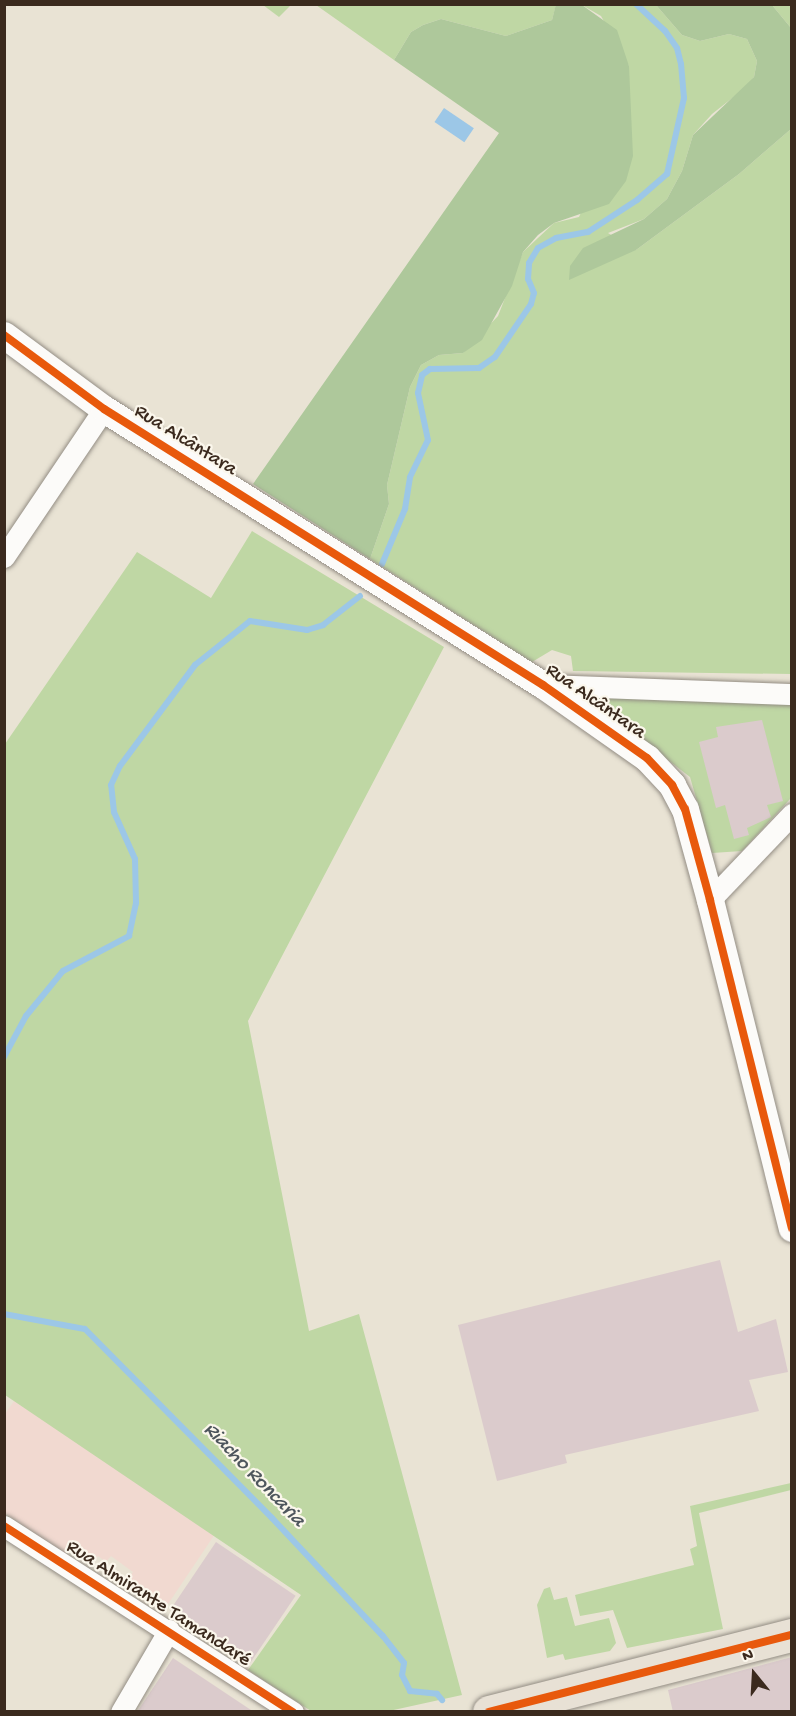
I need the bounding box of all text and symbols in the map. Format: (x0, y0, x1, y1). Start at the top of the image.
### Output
street label: Rua Alcântara (129, 400, 241, 482)
street label: Rua Alcântara (540, 659, 650, 745)
water label: Riacho Roncaria (197, 1418, 309, 1534)
street label: Rua Almirante Tamandaré (61, 1535, 255, 1673)
north arrow (724, 1644, 784, 1704)
text: N (740, 1646, 756, 1667)

